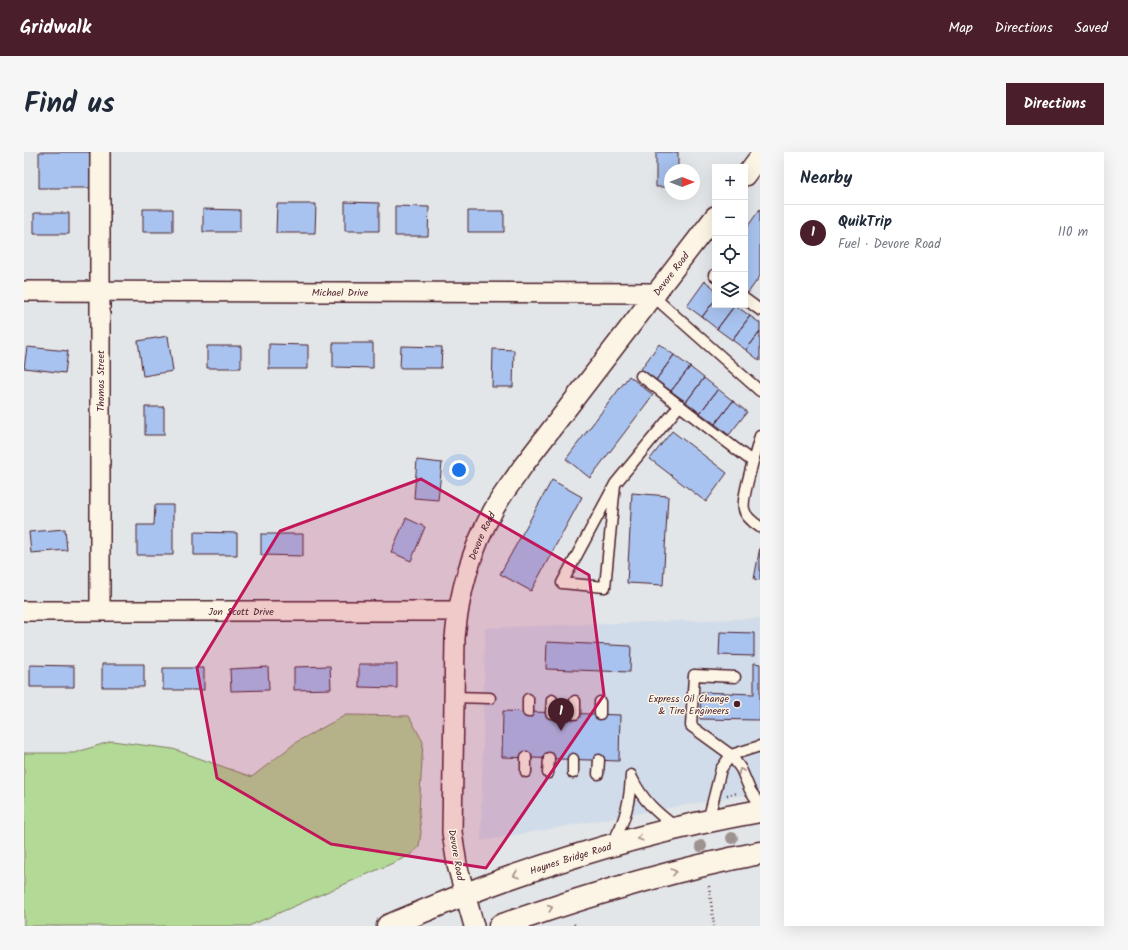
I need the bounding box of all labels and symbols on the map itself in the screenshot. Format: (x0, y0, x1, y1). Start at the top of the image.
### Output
north arrow (664, 164, 700, 200)
street label: Devore Road (649, 248, 694, 300)
street label: Michael Drive (312, 285, 369, 301)
street label: Thomas Street (93, 350, 109, 412)
your location (449, 460, 469, 480)
street label: Devore Road (465, 508, 501, 562)
street label: Jon Scott Drive (208, 604, 274, 620)
place label: Express Oil Change & Tire Engineers (648, 691, 730, 719)
pin: 1 (548, 698, 574, 731)
marker: Express Oil Change & Tire Engineers (732, 699, 742, 709)
one-way arrow (738, 768, 746, 775)
street label: Devore Road (444, 828, 469, 883)
one-way arrow (637, 833, 644, 842)
street label: Haynes Bridge Road (528, 839, 614, 879)
one-way arrow (671, 868, 678, 876)
one-way arrow (512, 871, 519, 879)
one-way arrow (546, 905, 553, 913)

